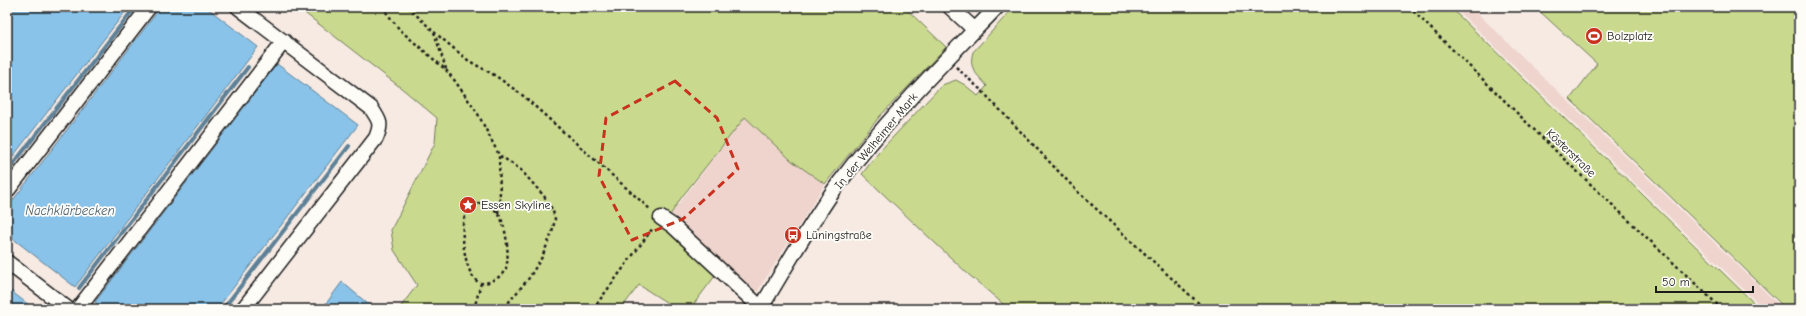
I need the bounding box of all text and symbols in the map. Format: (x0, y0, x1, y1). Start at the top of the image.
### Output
sports icon: Bolzplatz (1584, 26, 1604, 46)
place label: Bolzplatz (1607, 29, 1653, 43)
street label: In der Welheimer Mark (832, 90, 921, 192)
street label: Kösterstraße (1543, 126, 1599, 180)
place icon: Essen Skyline (458, 195, 478, 215)
place label: Essen Skyline (481, 198, 551, 212)
water label: Nachklärbecken (25, 203, 115, 218)
bus stop icon: Lüningstraße (783, 225, 803, 245)
place label: Lüningstraße (806, 228, 872, 242)
scale bar (1656, 268, 1753, 294)
text: 50 m (1662, 275, 1690, 289)

